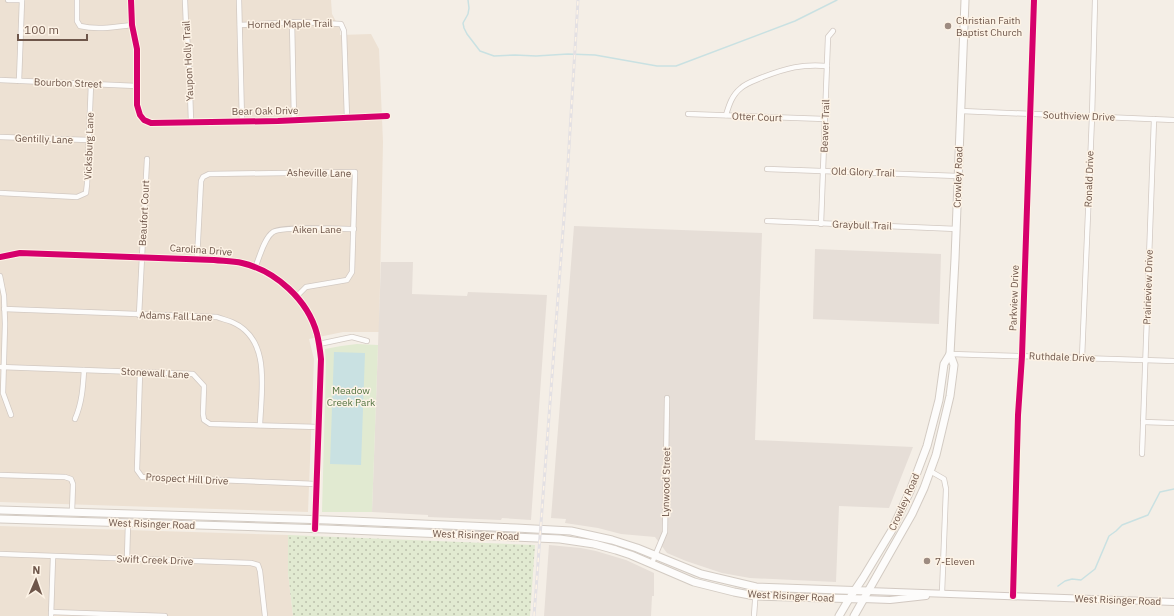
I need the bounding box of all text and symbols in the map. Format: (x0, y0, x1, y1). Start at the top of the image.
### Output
place label: Christian Faith Baptist Church (956, 14, 1022, 39)
scale bar (18, 16, 87, 42)
street label: Horned Maple Trail (247, 17, 333, 31)
street label: Yaupon Holly Trail (179, 20, 197, 102)
marker: Christian Faith Baptist Church (943, 21, 953, 31)
text: 100 m (24, 22, 59, 37)
street label: Bourbon Street (34, 75, 103, 91)
street label: Beaver Trail (818, 99, 832, 153)
street label: Bear Oak Drive (232, 104, 299, 118)
street label: Southview Drive (1043, 108, 1116, 124)
street label: Otter Court (732, 110, 783, 124)
street label: Vicksburg Lane (81, 111, 97, 180)
street label: Gentilly Lane (15, 131, 74, 147)
street label: Crowley Road (950, 146, 966, 208)
street label: Ronald Drive (1082, 150, 1097, 208)
street label: Old Glory Trail (831, 164, 895, 180)
street label: Asheville Lane (287, 166, 352, 180)
street label: Beaufort Court (136, 179, 152, 246)
street label: Graybull Trail (832, 217, 892, 233)
street label: Aiken Lane (292, 223, 342, 236)
street label: Carolina Drive (169, 241, 233, 259)
street label: Prairieview Drive (1140, 249, 1156, 325)
street label: Parkview Drive (1006, 264, 1022, 331)
street label: Adams Fall Lane (139, 308, 213, 324)
street label: Ruthdale Drive (1029, 349, 1096, 365)
street label: Stonewall Lane (121, 365, 190, 381)
park label: Meadow Creek Park (327, 384, 376, 409)
street label: Lynwood Street (659, 447, 673, 517)
street label: Prospect Hill Drive (145, 470, 229, 488)
street label: Crowley Road (886, 471, 922, 533)
street label: West Risinger Road (108, 516, 196, 532)
street label: West Risinger Road (432, 527, 520, 543)
street label: Swift Creek Drive (116, 552, 194, 568)
place label: 7-Eleven (935, 555, 975, 568)
marker: 7-Eleven (922, 556, 932, 566)
north arrow (16, 560, 56, 600)
text: N (32, 563, 41, 577)
street label: West Risinger Road (747, 587, 835, 605)
street label: West Risinger Road (1074, 592, 1162, 608)

